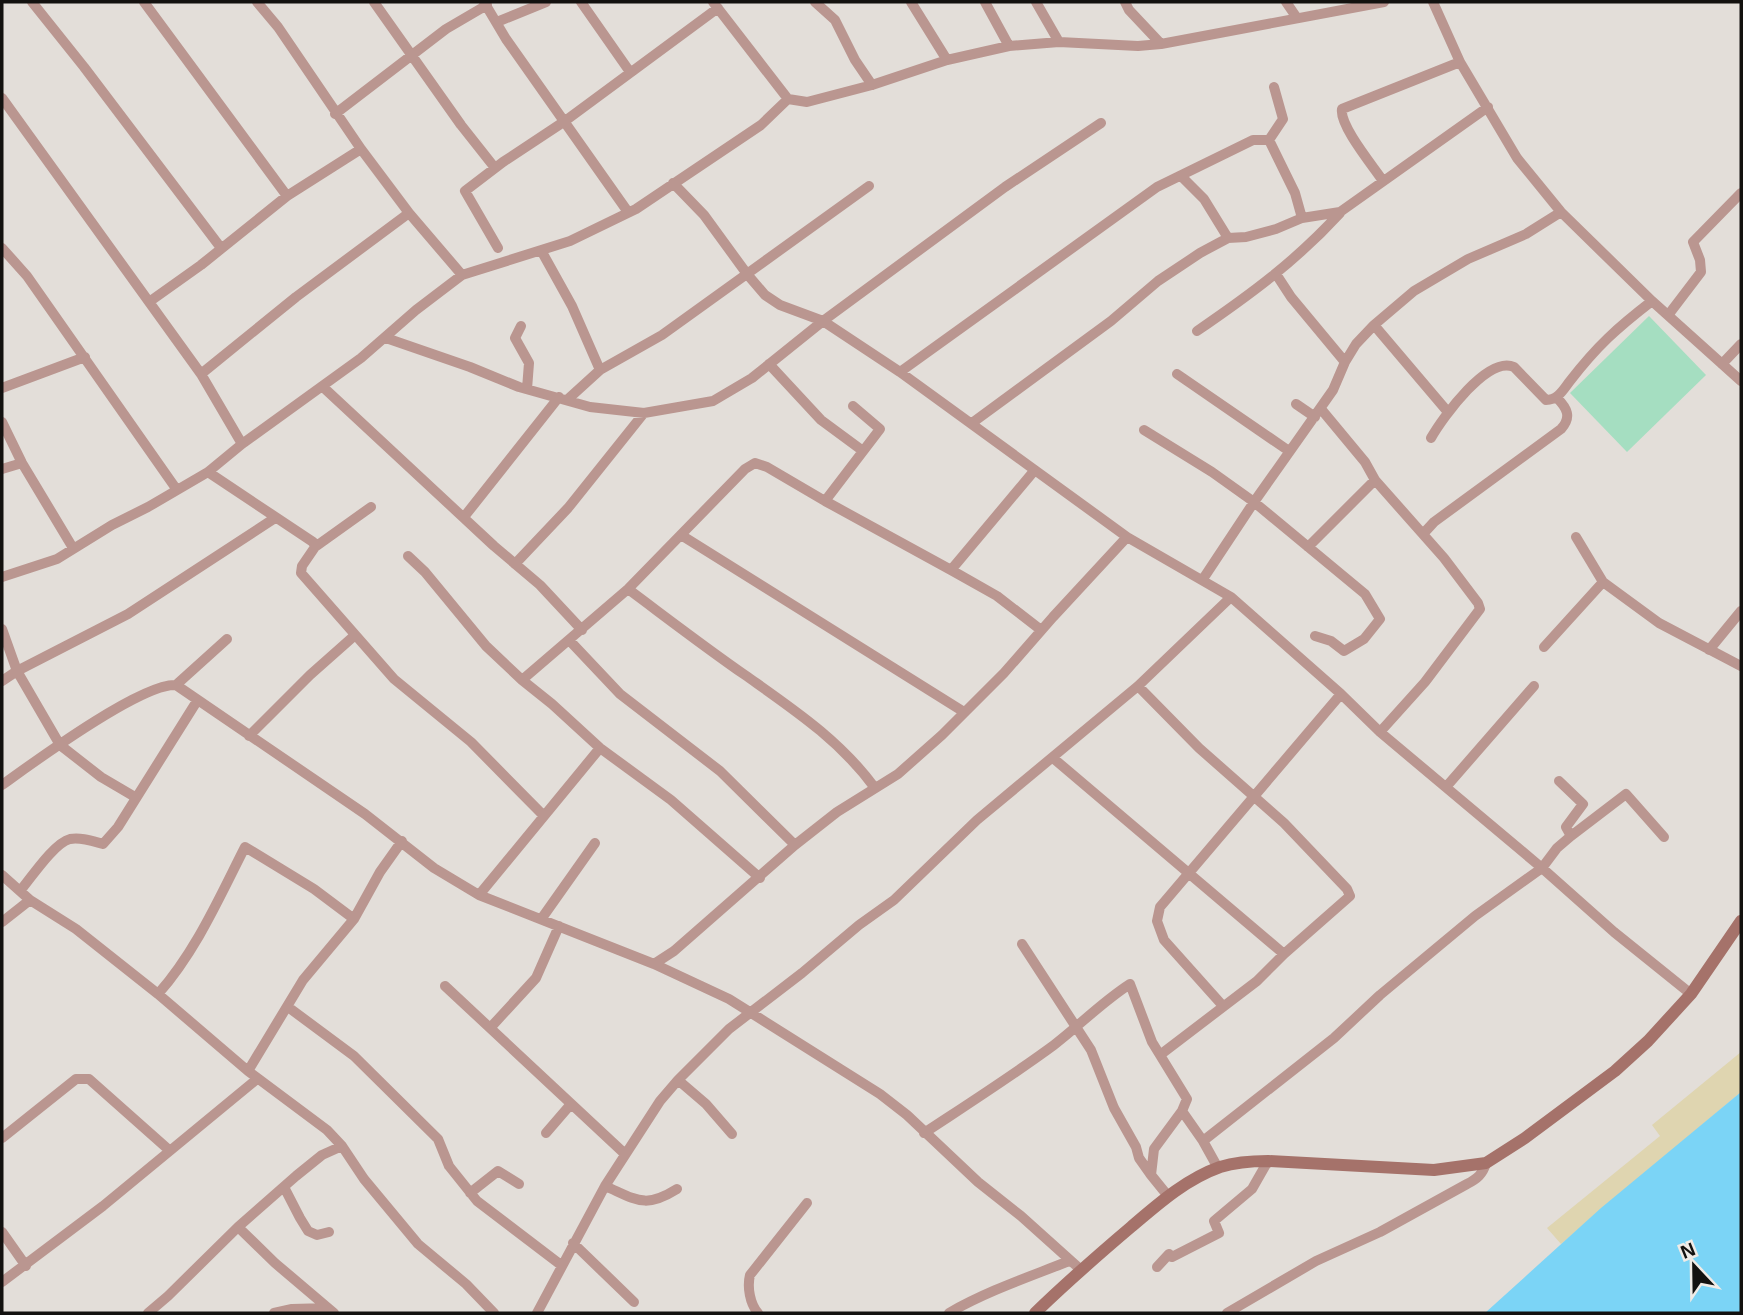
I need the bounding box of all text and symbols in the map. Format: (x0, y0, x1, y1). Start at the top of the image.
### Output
north arrow (1659, 1231, 1729, 1301)
text: N (1678, 1238, 1698, 1263)

